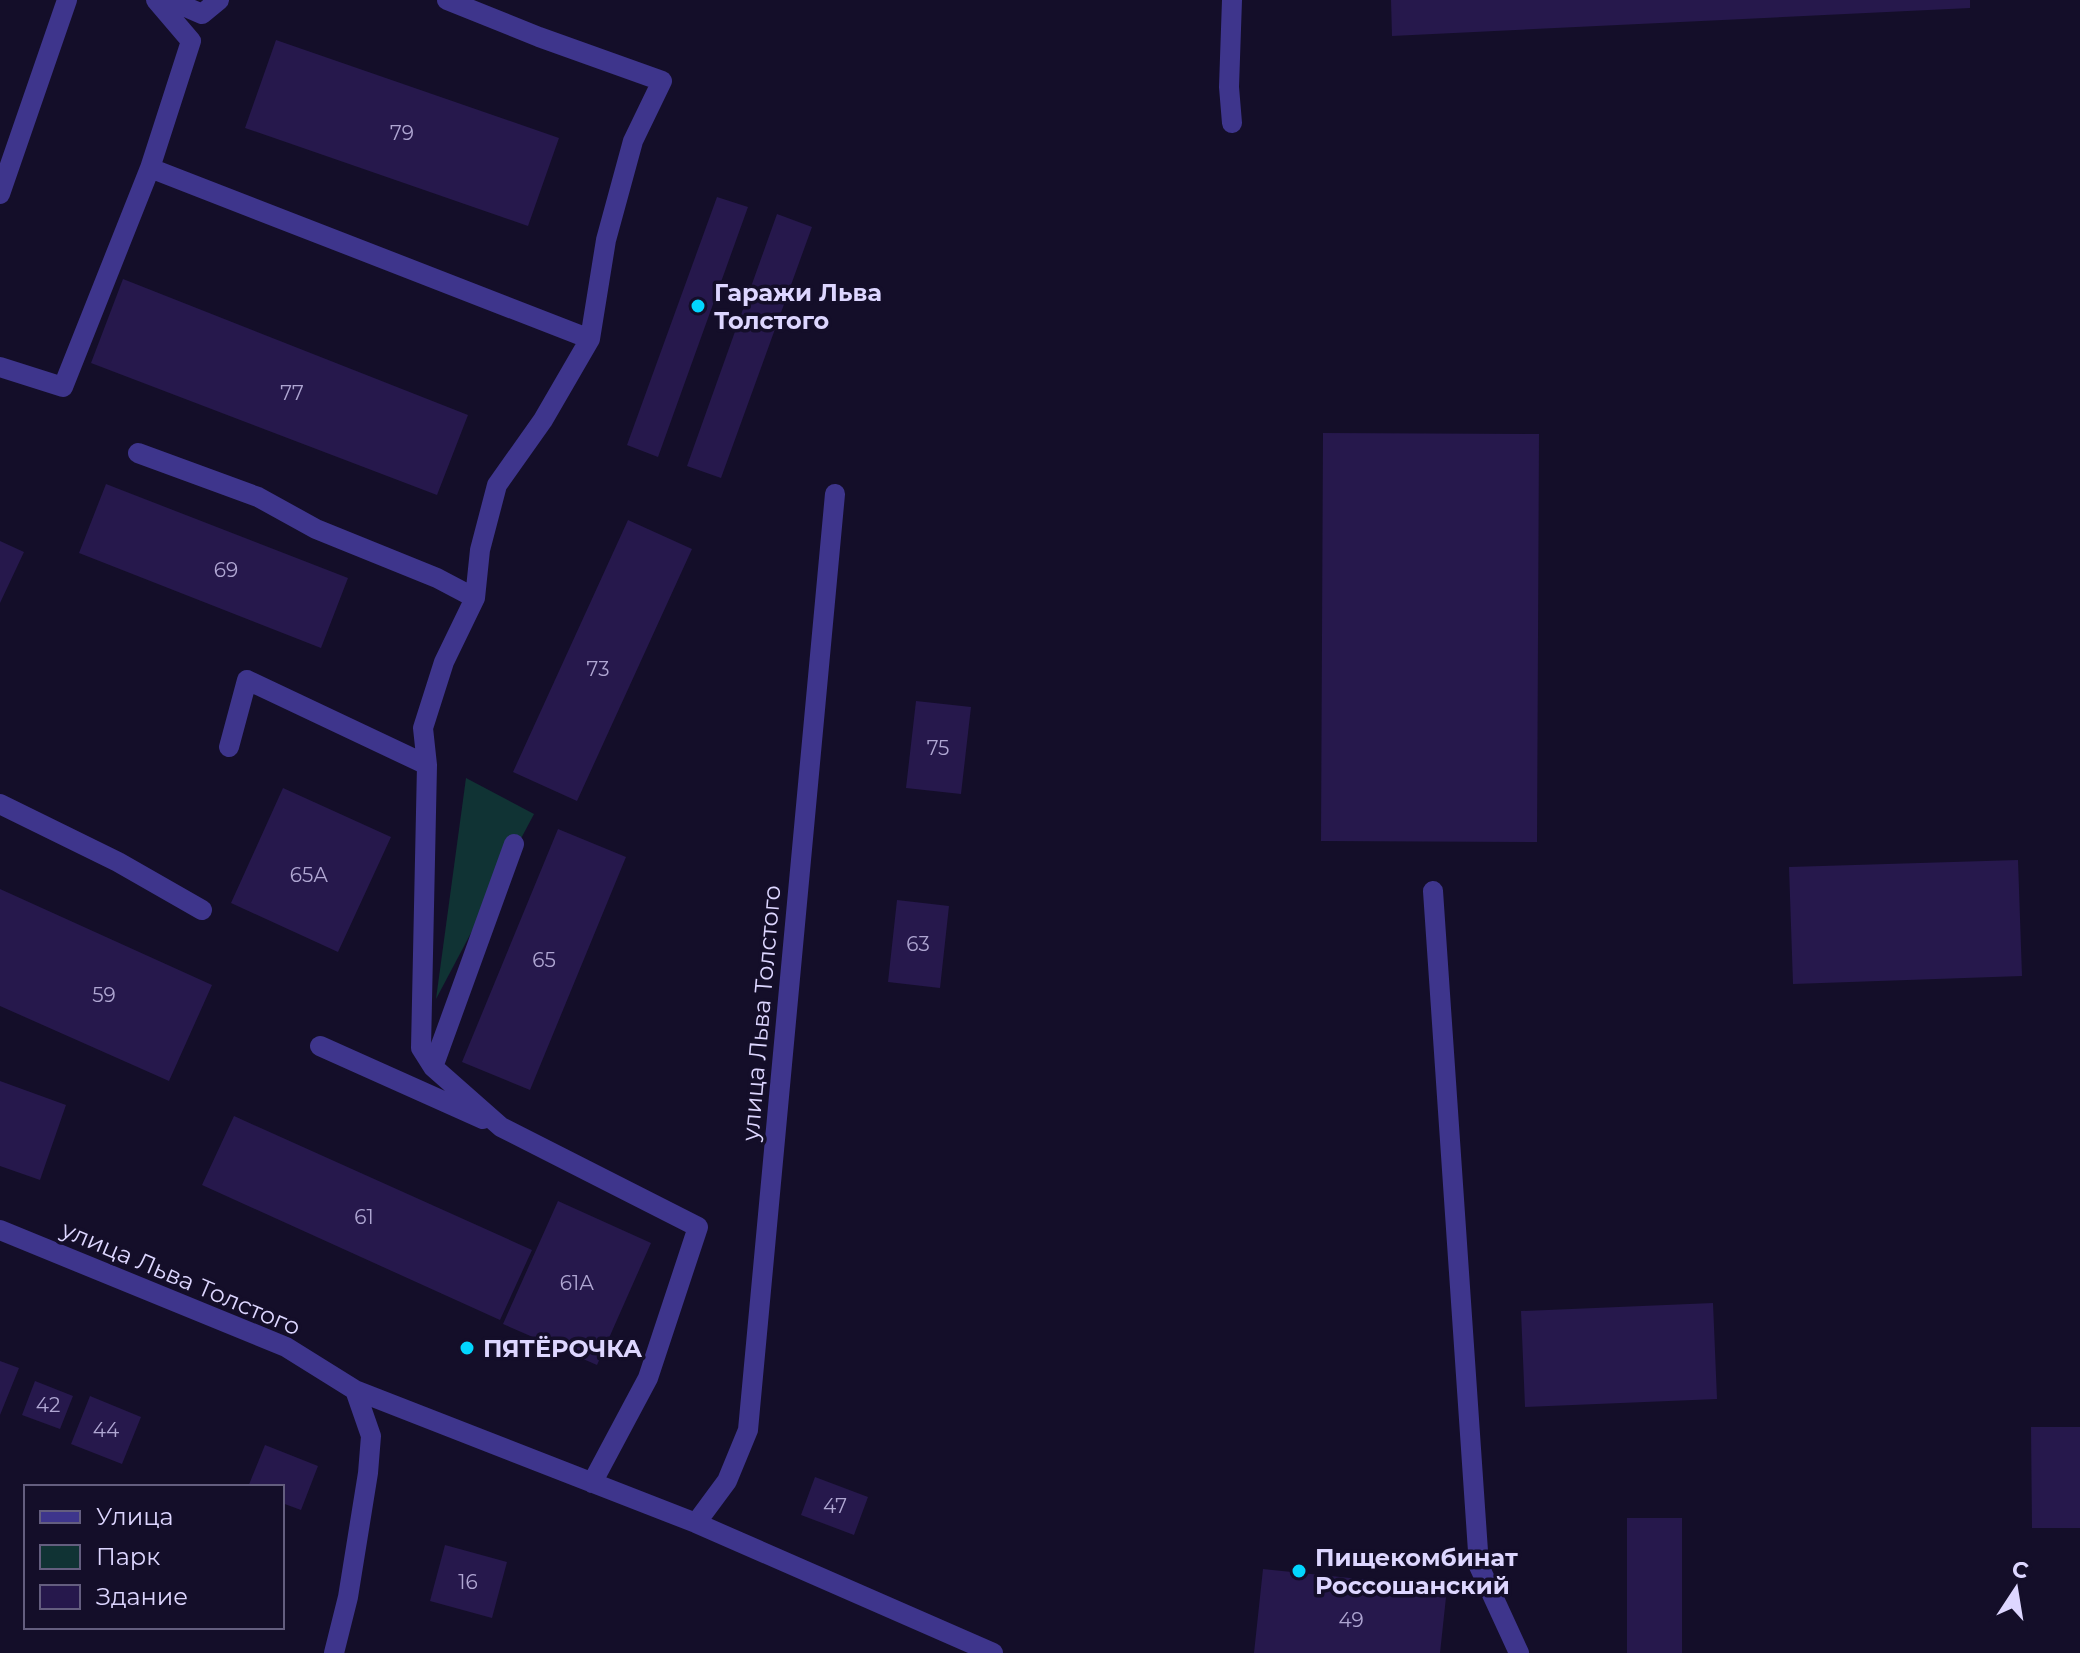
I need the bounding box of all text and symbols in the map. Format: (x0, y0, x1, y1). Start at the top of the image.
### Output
house number: 79 (390, 121, 414, 145)
place label: Гаражи Льва Толстого (714, 278, 882, 335)
marker: Гаражи Льва Толстого (689, 297, 707, 315)
house number: 77 (280, 381, 304, 405)
house number: 69 (214, 558, 238, 582)
house number: 73 (587, 657, 609, 681)
house number: 75 (927, 736, 949, 760)
house number: 65А (290, 863, 328, 887)
street label: улица Льва Толстого (735, 884, 787, 1143)
house number: 63 (906, 932, 930, 956)
house number: 65 (532, 948, 556, 972)
house number: 59 (92, 983, 116, 1007)
house number: 61 (354, 1205, 374, 1229)
street label: улица Льва Толстого (56, 1214, 305, 1342)
house number: 61А (560, 1271, 594, 1295)
place label: ПЯТЁРОЧКА (483, 1334, 643, 1363)
marker: ПЯТЁРОЧКА (458, 1339, 476, 1357)
house number: 42 (36, 1393, 60, 1417)
house number: 44 (93, 1418, 119, 1442)
legend (24, 1485, 284, 1629)
house number: 47 (823, 1494, 847, 1518)
text: Улица (96, 1502, 174, 1531)
text: Парк (96, 1542, 160, 1571)
place label: Пищекомбинат Россошанский (1315, 1543, 1518, 1600)
north arrow (1976, 1549, 2056, 1629)
text: С (2009, 1555, 2031, 1585)
marker: Пищекомбинат Россошанский (1290, 1562, 1308, 1580)
house number: 16 (458, 1570, 478, 1594)
text: Здание (96, 1582, 188, 1611)
house number: 49 (1338, 1608, 1364, 1632)

